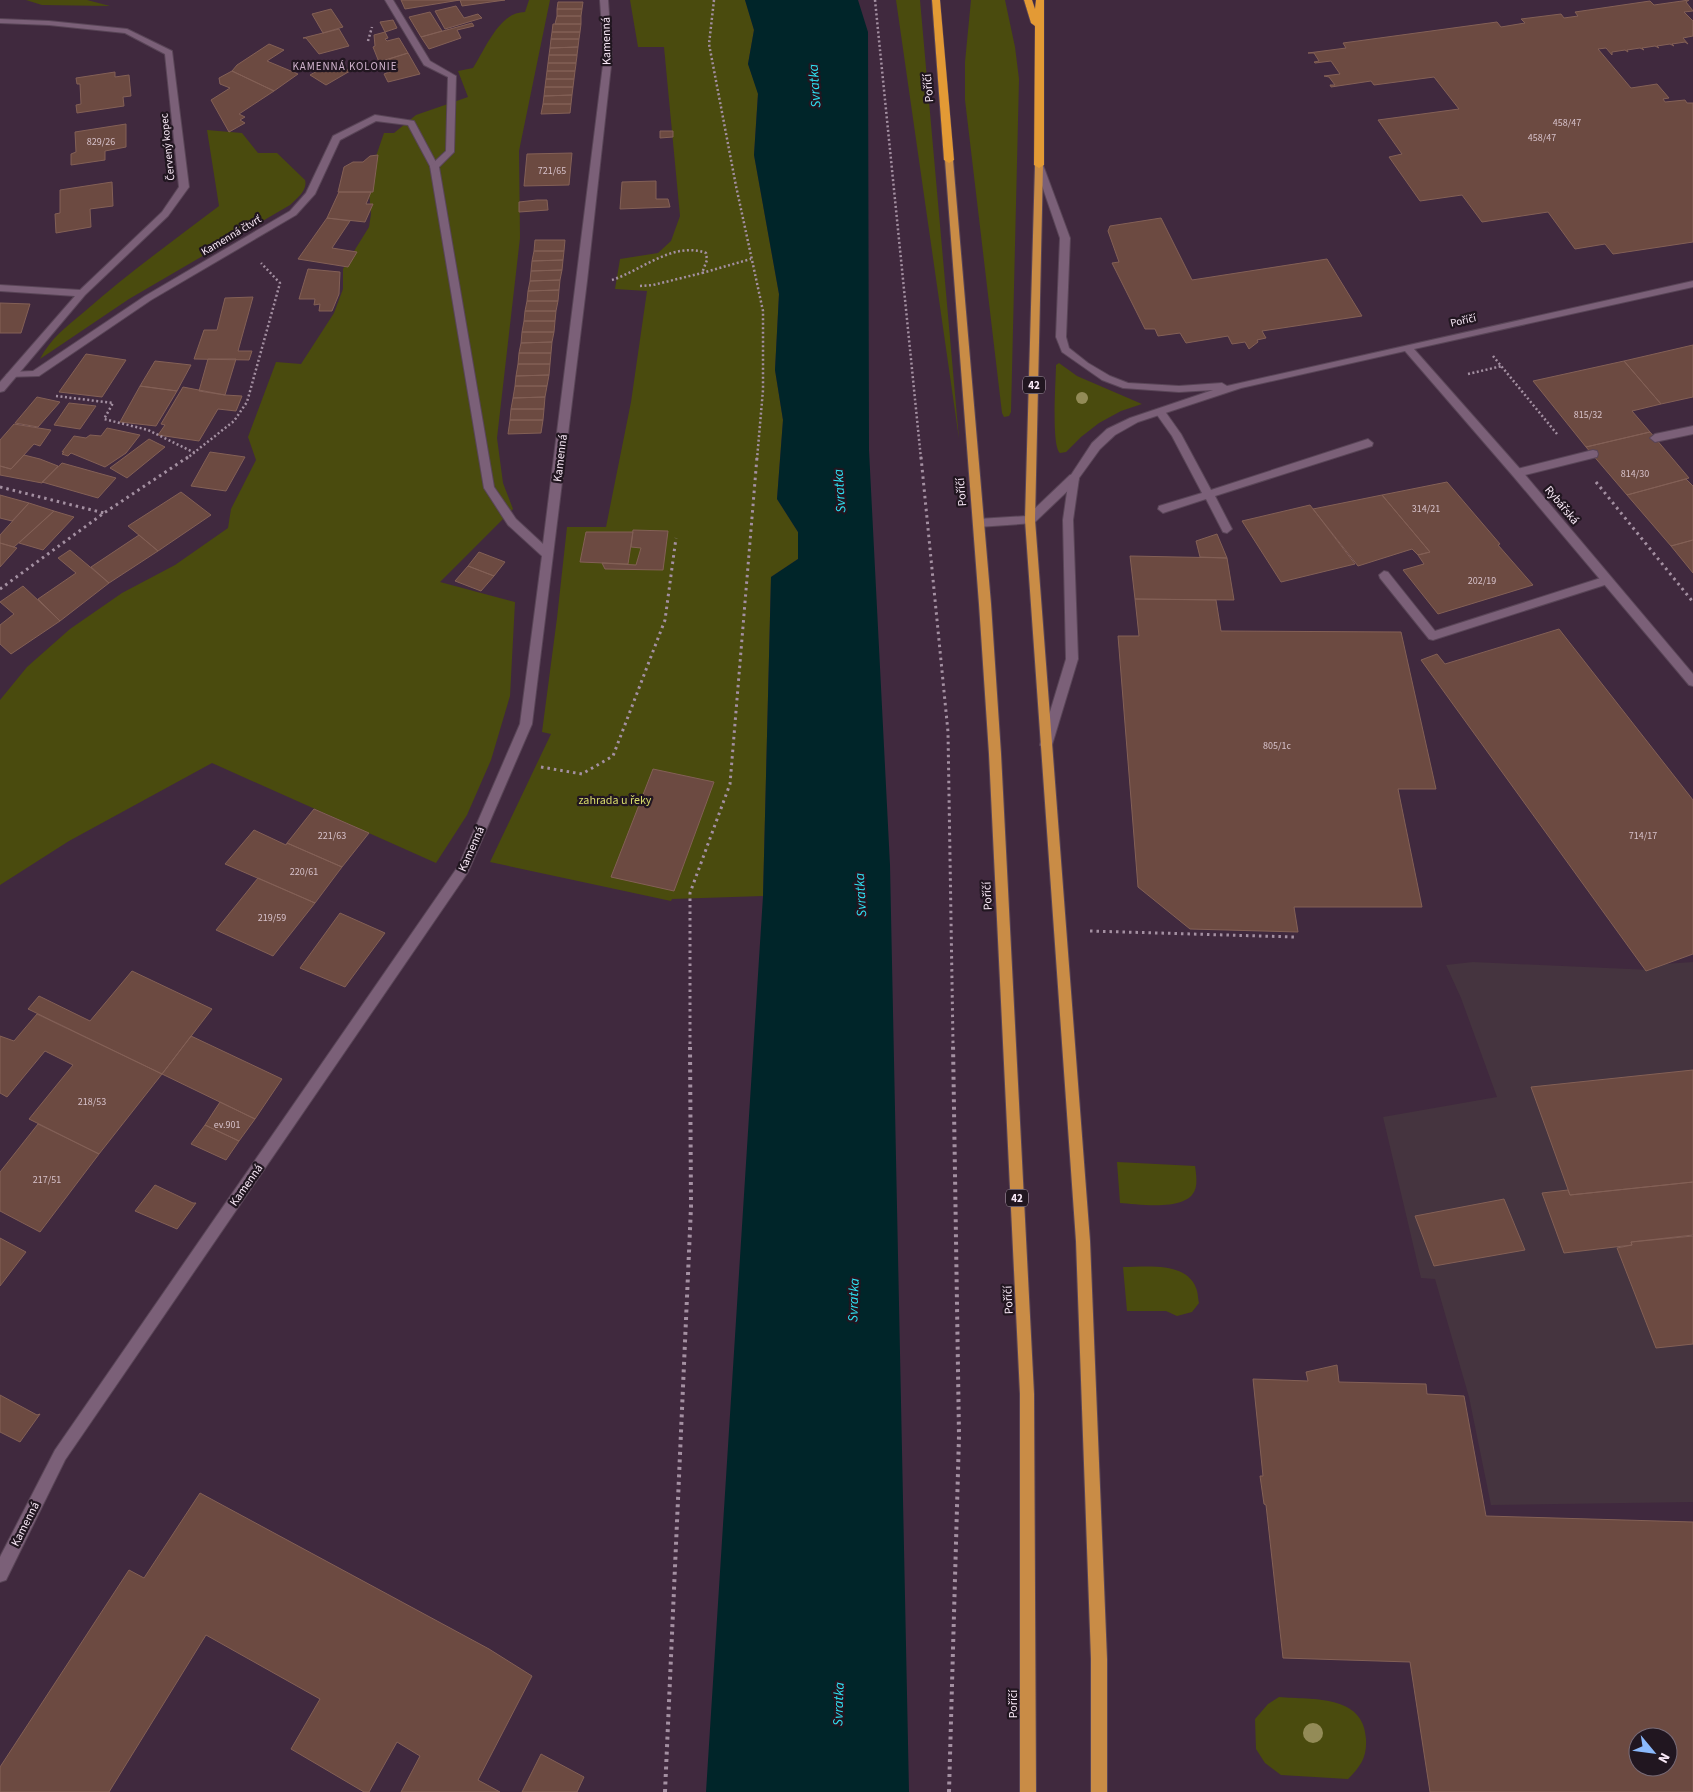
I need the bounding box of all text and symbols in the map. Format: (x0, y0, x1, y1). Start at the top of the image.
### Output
street label: Kamenná (598, 17, 615, 65)
district label: KAMENNÁ KOLONIE (292, 59, 398, 74)
water label: Svratka (803, 63, 827, 109)
street label: Poříčí (919, 72, 938, 103)
street label: Červený kopec (157, 113, 178, 181)
house number: 458/47 (1553, 116, 1581, 130)
house number: 458/47 (1528, 131, 1556, 145)
house number: 829/26 (87, 135, 115, 149)
house number: 721/65 (538, 164, 566, 178)
street label: Kamenná čtvrť (198, 211, 264, 259)
street label: Poříčí (1449, 310, 1478, 331)
road number: 42 (1023, 376, 1045, 394)
house number: 815/32 (1574, 408, 1602, 422)
street label: Kamenná (549, 433, 572, 483)
house number: 814/30 (1621, 467, 1649, 481)
water label: Svratka (828, 468, 852, 514)
street label: Poříčí (952, 476, 971, 507)
street label: Rybářská (1540, 482, 1583, 528)
house number: 314/21 (1412, 502, 1440, 516)
house number: 202/19 (1468, 574, 1496, 588)
house number: 805/1c (1263, 739, 1291, 753)
park label: zahrada u řeky (579, 792, 652, 809)
street label: Kamenná (454, 824, 489, 875)
house number: 221/63 (318, 829, 346, 843)
house number: 714/17 (1629, 829, 1657, 843)
house number: 220/61 (290, 865, 318, 879)
water label: Svratka (850, 872, 872, 917)
street label: Poříčí (978, 880, 997, 911)
house number: 219/59 (258, 911, 286, 925)
house number: 218/53 (78, 1095, 106, 1109)
house number: ev.901 (214, 1118, 240, 1132)
street label: Kamenná (226, 1161, 267, 1210)
house number: 217/51 (33, 1173, 61, 1187)
road number: 42 (1006, 1190, 1028, 1206)
water label: Svratka (843, 1277, 865, 1322)
street label: Poříčí (999, 1284, 1018, 1315)
street label: Kamenná (7, 1499, 44, 1550)
water label: Svratka (828, 1681, 850, 1726)
street label: Poříčí (1005, 1689, 1022, 1718)
north arrow (1628, 1727, 1678, 1777)
text: N (1652, 1749, 1674, 1767)

